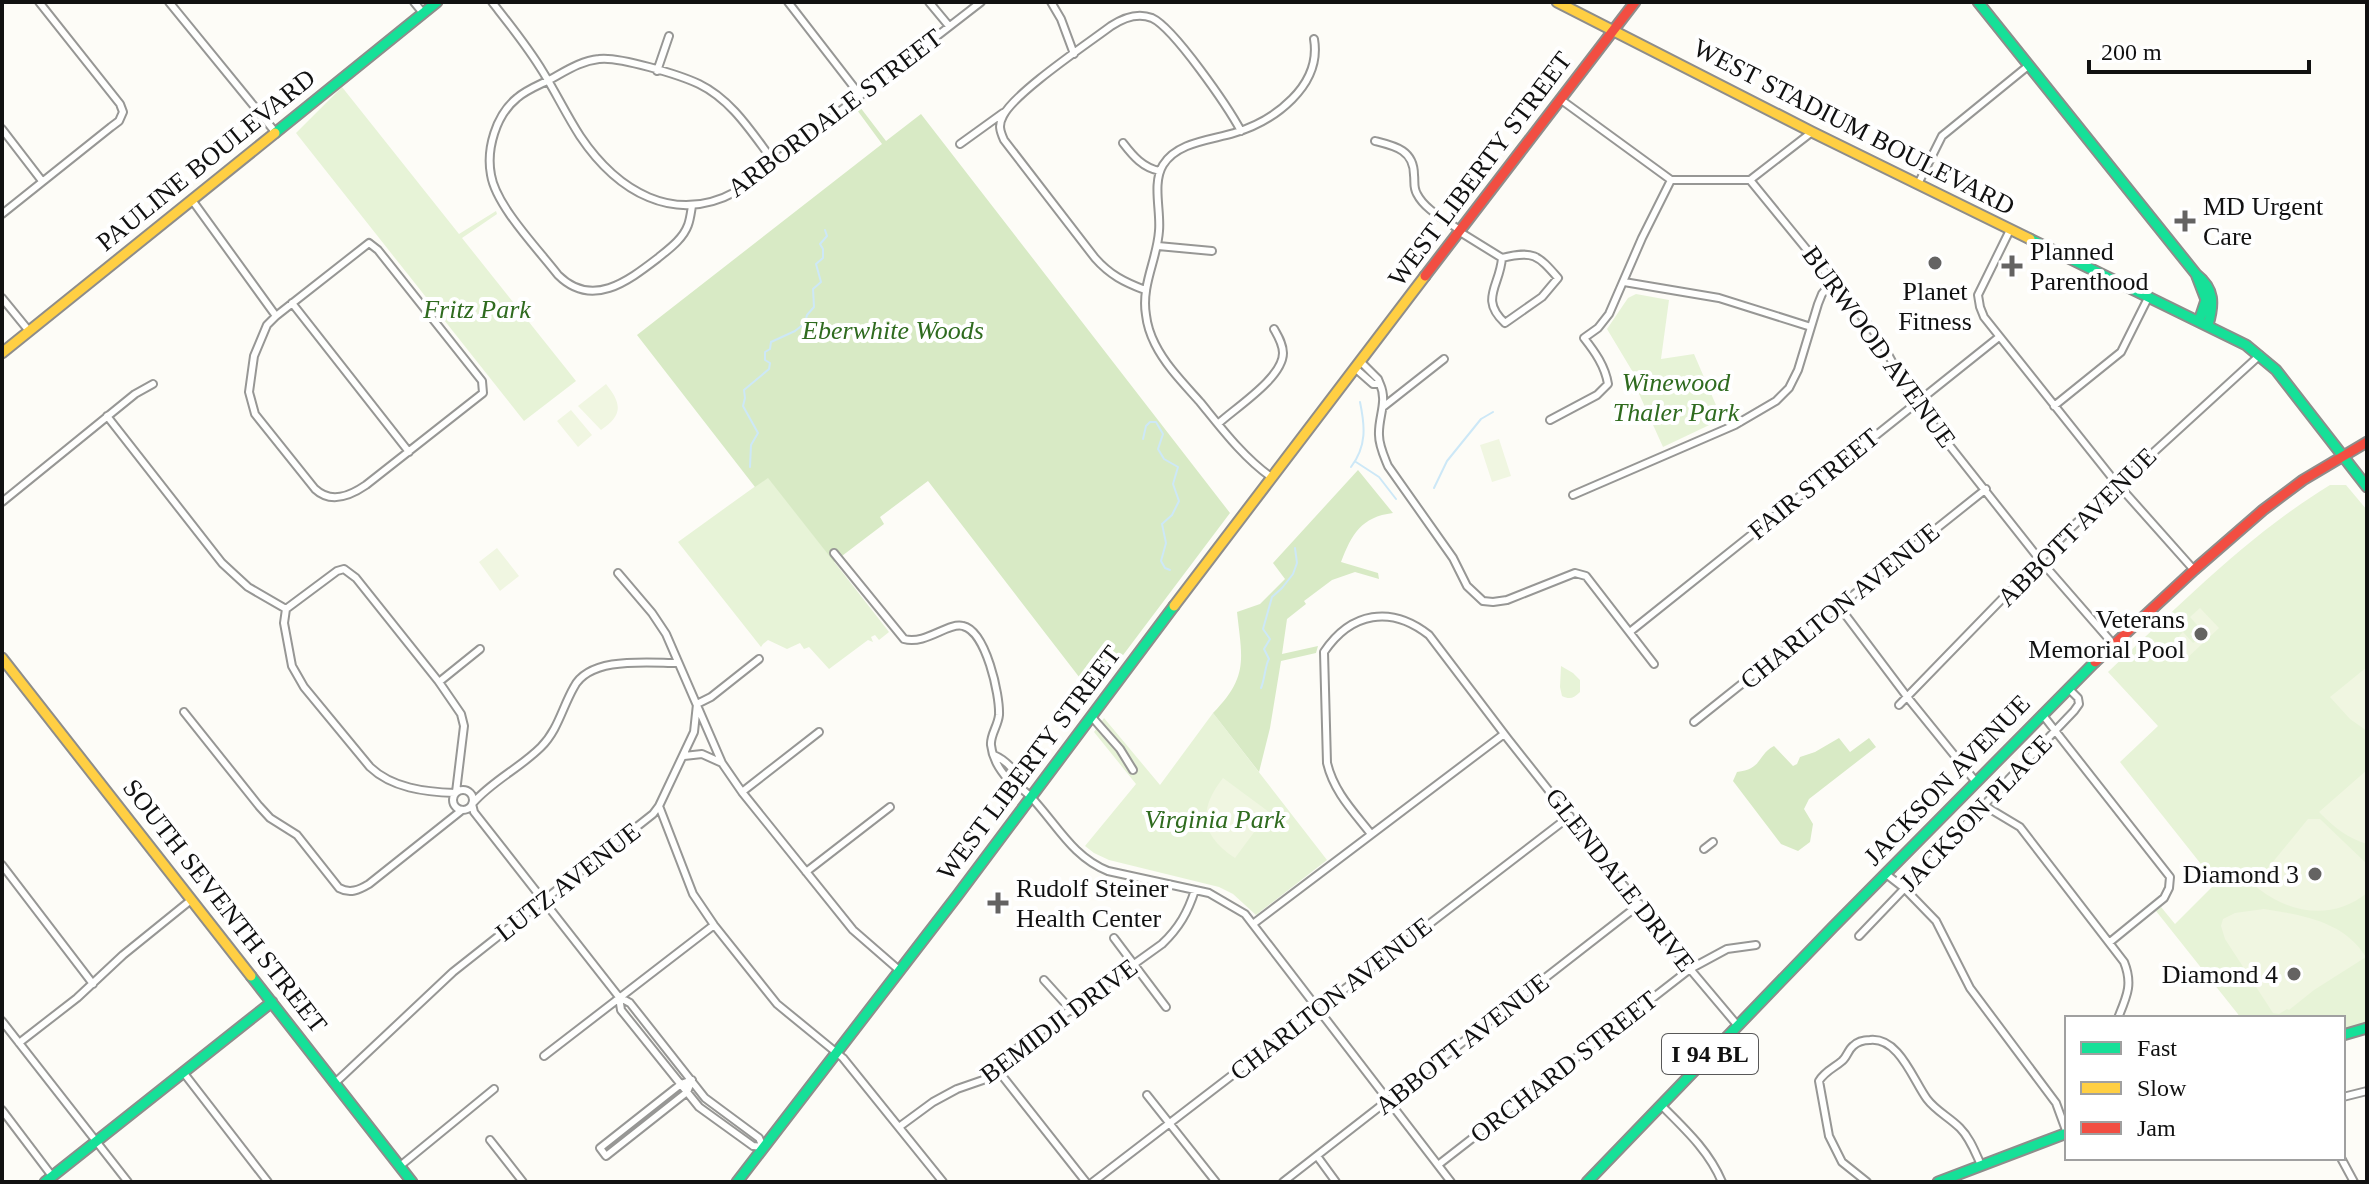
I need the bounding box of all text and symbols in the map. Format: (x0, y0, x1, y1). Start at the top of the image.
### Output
street label: ARBORDALE STREET (722, 23, 948, 203)
scale bar (2089, 24, 2309, 74)
street label: WEST STADIUM BOULEVARD (1689, 33, 2019, 221)
text: 200 m (2101, 39, 2162, 65)
street label: WEST LIBERTY STREET (1382, 46, 1578, 292)
street label: PAULINE BOULEVARD (91, 63, 321, 257)
place label: MD Urgent Care (2203, 192, 2324, 251)
marker: MD Urgent Care (2174, 210, 2196, 232)
place label: Planned Parenthood (2030, 237, 2148, 296)
street label: BURWOOD AVENUE (1796, 241, 1962, 453)
marker: Planet Fitness (1926, 254, 1944, 272)
marker: Planned Parenthood (2001, 255, 2023, 277)
place label: Planet Fitness (1898, 277, 1972, 336)
park label: Fritz Park (422, 295, 531, 324)
park label: Eberwhite Woods (801, 316, 984, 345)
park label: Winewood Thaler Park (1613, 368, 1740, 427)
street label: FAIR STREET (1743, 423, 1885, 545)
street label: ABBOTT AVENUE (1992, 442, 2162, 612)
street label: CHARLTON AVENUE (1735, 517, 1945, 695)
place label: Veterans Memorial Pool (2028, 605, 2185, 664)
marker: Veterans Memorial Pool (2192, 625, 2210, 643)
street label: WEST LIBERTY STREET (931, 640, 1127, 886)
street label: JACKSON AVENUE (1858, 689, 2036, 871)
street label: JACKSON PLACE (1894, 729, 2058, 897)
street label: SOUTH SEVENTH STREET (117, 774, 333, 1039)
street label: GLENDALE DRIVE (1539, 783, 1701, 977)
park label: Virginia Park (1145, 805, 1286, 834)
street label: LUTZ AVENUE (490, 817, 646, 947)
place label: Diamond 3 (2183, 860, 2299, 889)
marker: Diamond 3 (2306, 865, 2324, 883)
place label: Rudolf Steiner Health Center (1016, 874, 1169, 933)
marker: Rudolf Steiner Health Center (987, 892, 1009, 914)
street label: CHARLTON AVENUE (1225, 911, 1437, 1087)
street label: BEMIDJI DRIVE (975, 953, 1143, 1089)
place label: Diamond 4 (2162, 960, 2278, 989)
marker: Diamond 4 (2285, 965, 2303, 983)
street label: ABBOTT AVENUE (1369, 967, 1555, 1121)
street label: ORCHARD STREET (1465, 985, 1663, 1149)
legend (2065, 1016, 2345, 1160)
road number: I 94 BL (1662, 1034, 1758, 1074)
text: Fast (2137, 1035, 2177, 1061)
text: Slow (2137, 1075, 2187, 1101)
text: Jam (2137, 1115, 2176, 1141)

